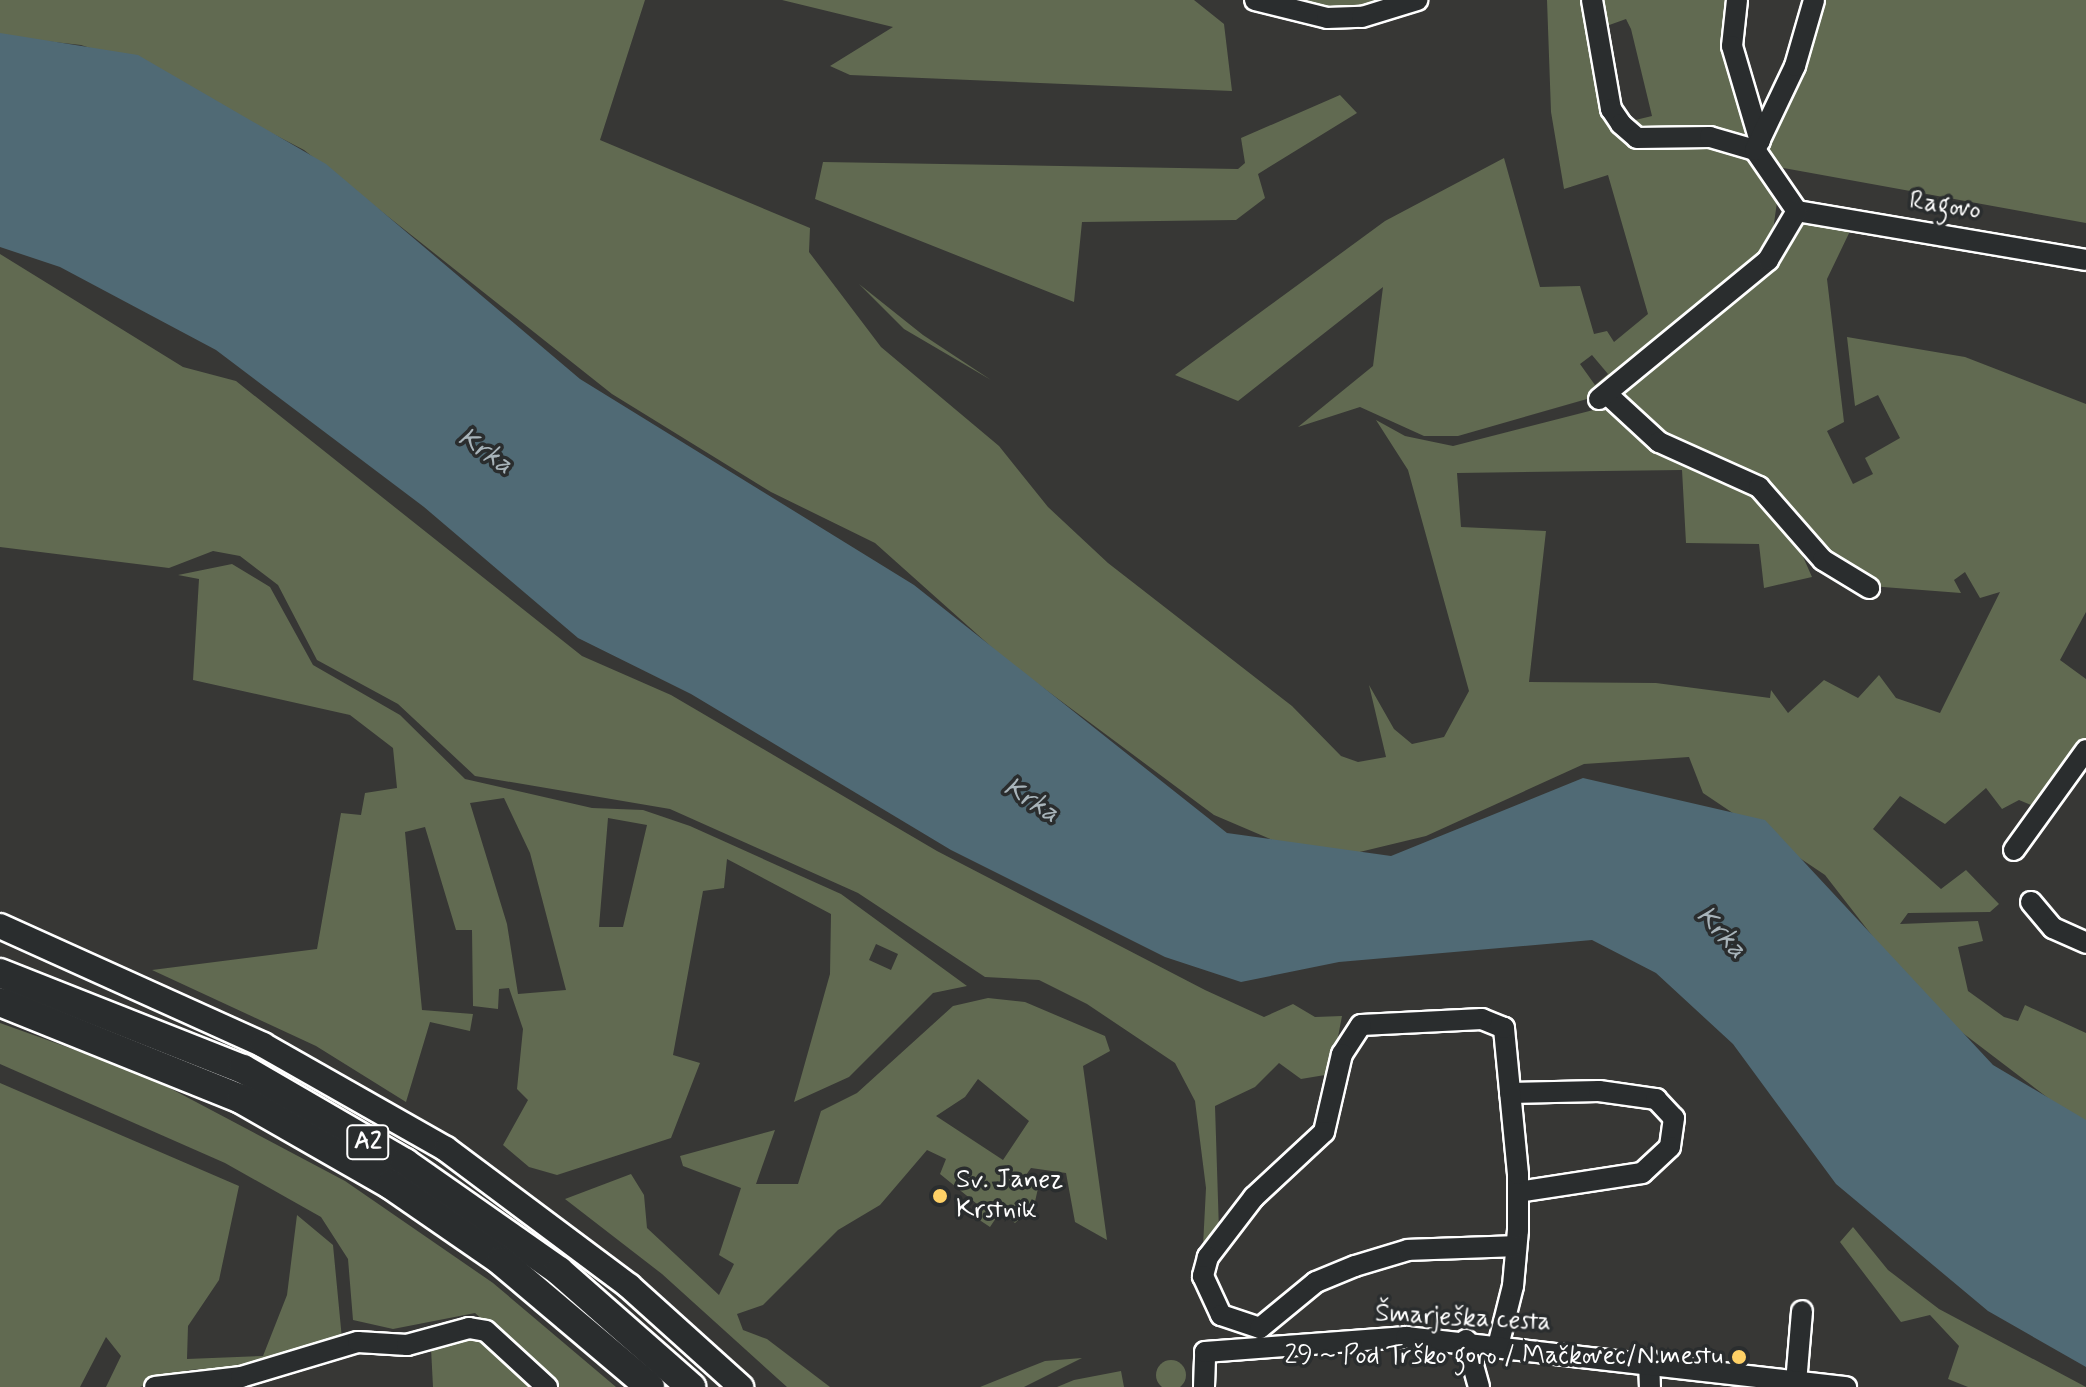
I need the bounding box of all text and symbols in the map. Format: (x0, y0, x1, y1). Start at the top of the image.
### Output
street label: Ragovo (1907, 187, 1983, 227)
water label: Krka (451, 421, 519, 483)
water label: Krka (997, 771, 1065, 831)
water label: Krka (1688, 900, 1754, 966)
road number: A2 (346, 1122, 390, 1162)
place label: Sv. Janez Krstnik (956, 1165, 1064, 1226)
marker: Sv. Janez Krstnik (931, 1187, 949, 1205)
street label: Šmarješka cesta (1374, 1299, 1552, 1339)
place label: 29 ~ Pod Trško goro / Mačkovec/N.mestu (1287, 1341, 1723, 1373)
marker: 29 ~ Pod Trško goro / Mačkovec/N.mestu (1730, 1348, 1748, 1366)

